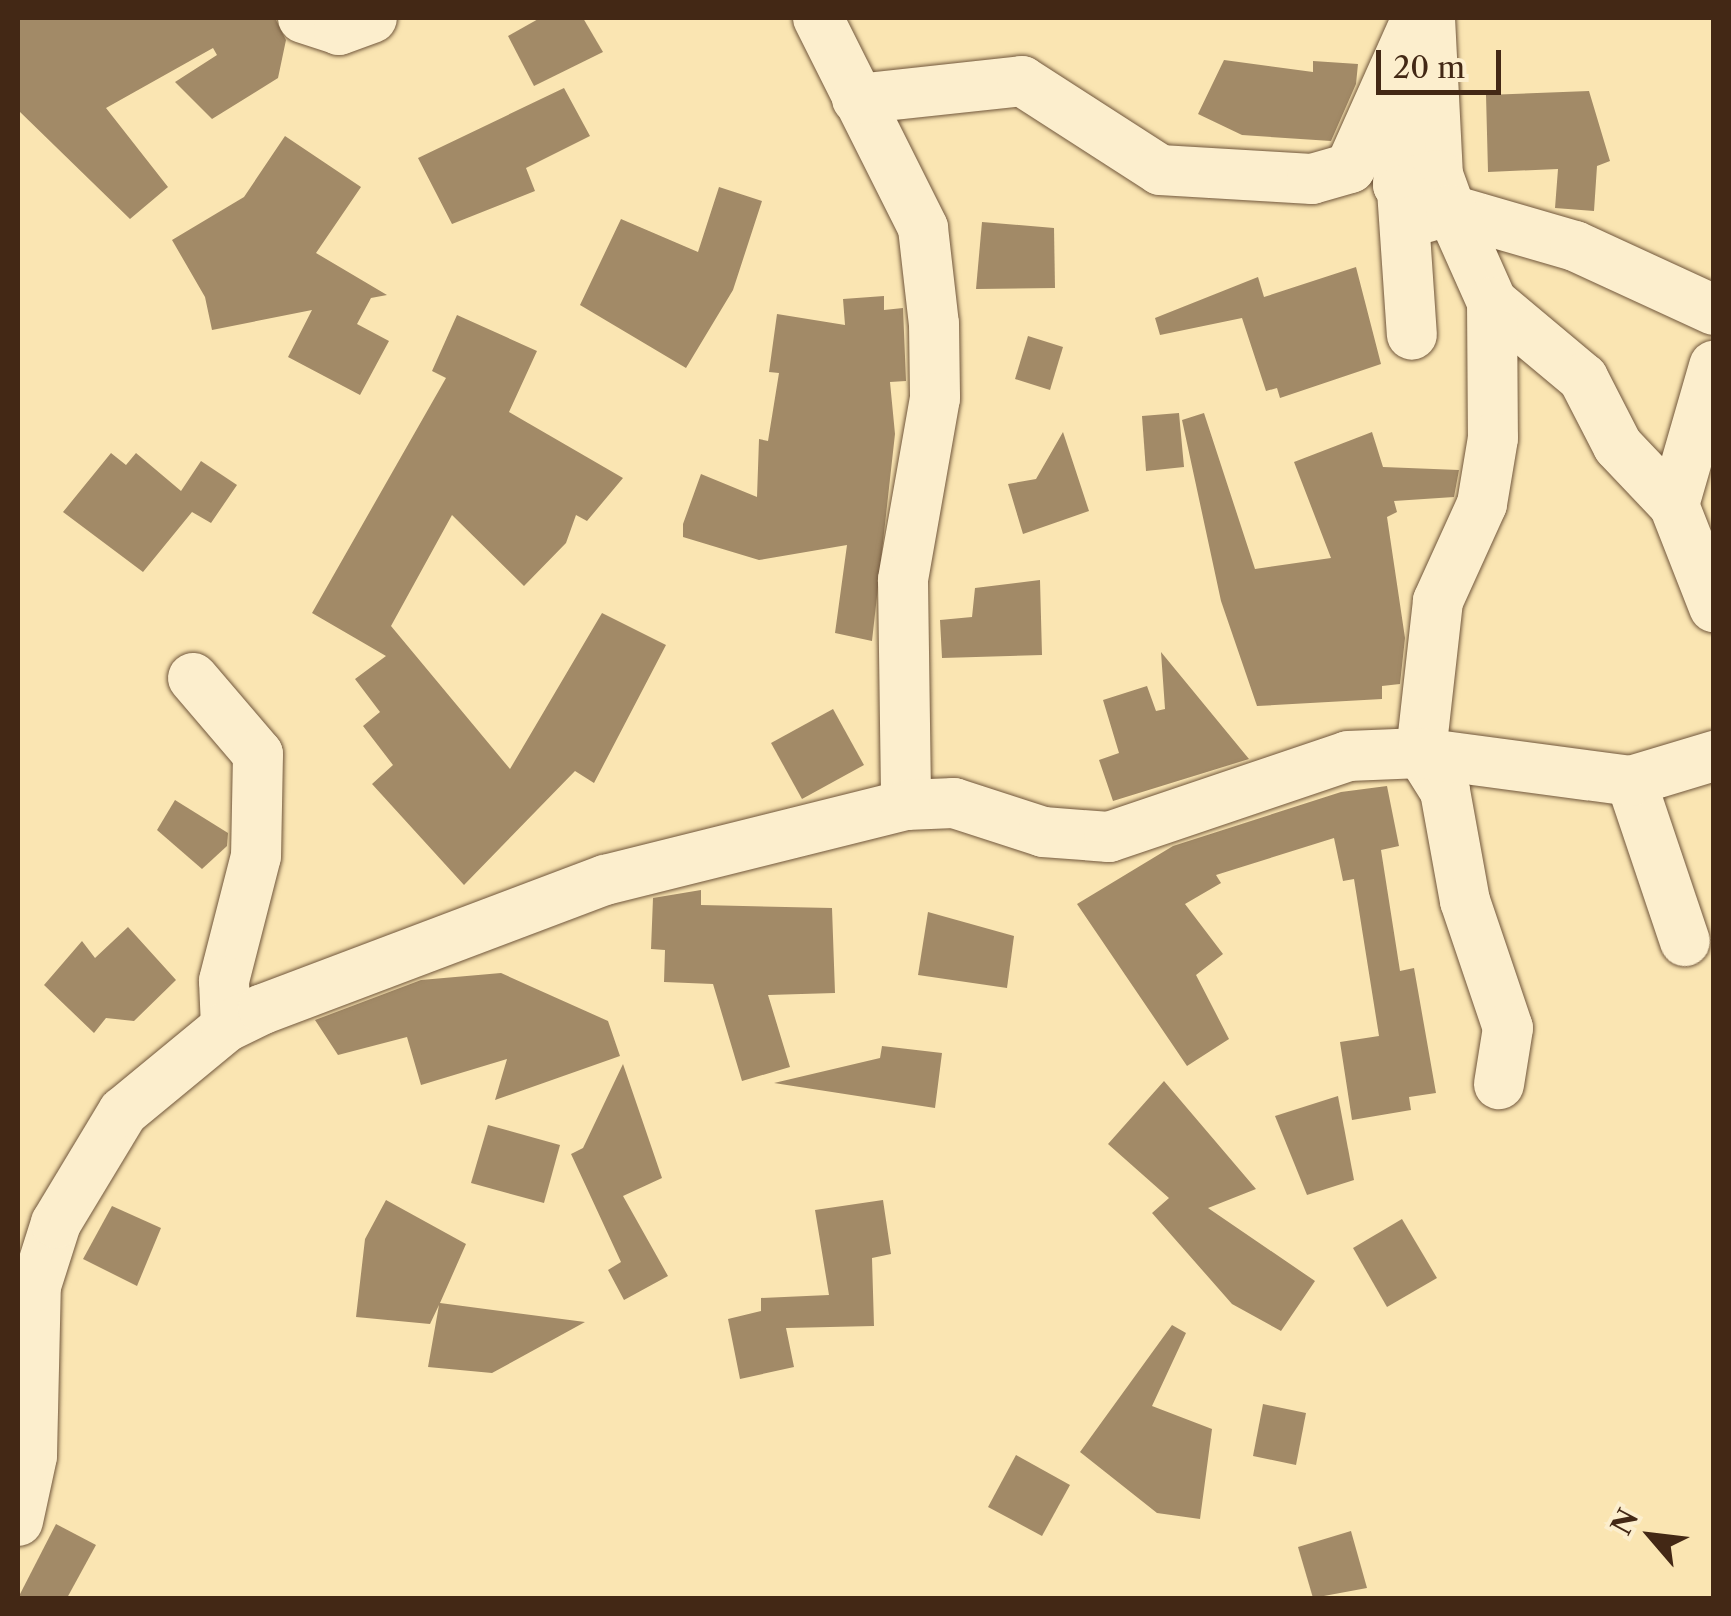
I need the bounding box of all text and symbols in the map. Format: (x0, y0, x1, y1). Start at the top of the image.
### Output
scale bar (1381, 30, 1506, 92)
text: 20 m (1393, 49, 1465, 86)
north arrow (1601, 1486, 1701, 1586)
text: N (1604, 1503, 1645, 1541)

